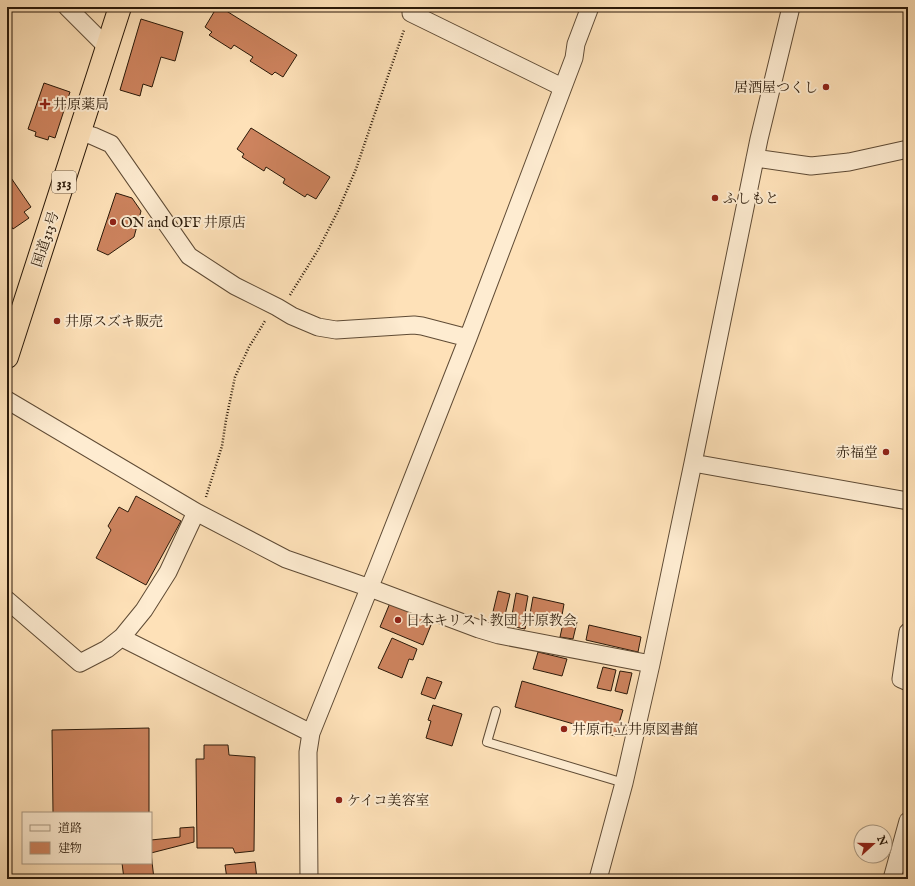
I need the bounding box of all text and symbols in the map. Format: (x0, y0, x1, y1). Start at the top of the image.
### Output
place label: 居酒屋つくし (734, 79, 818, 97)
marker: 居酒屋つくし (821, 82, 831, 92)
place label: 井原薬局 (53, 96, 109, 114)
marker: 井原薬局 (40, 99, 50, 109)
road number: 313 (52, 171, 76, 193)
place label: ふしもと (723, 190, 779, 208)
marker: ふしもと (710, 193, 720, 203)
street label: 国道313号 (28, 209, 63, 270)
place label: ON and OFF 井原店 (121, 214, 246, 232)
marker: ON and OFF 井原店 (108, 217, 118, 227)
place label: 井原スズキ販売 (65, 313, 163, 331)
marker: 井原スズキ販売 (52, 316, 62, 326)
place label: 赤福堂 (836, 444, 878, 462)
marker: 赤福堂 (881, 447, 891, 457)
place label: 日本キリスト教団 井原教会 (406, 612, 577, 630)
marker: 日本キリスト教団 井原教会 (393, 615, 403, 625)
place label: 井原市立井原図書館 (572, 721, 698, 739)
marker: 井原市立井原図書館 (559, 724, 569, 734)
place label: ケイコ美容室 (347, 792, 429, 810)
marker: ケイコ美容室 (334, 795, 344, 805)
legend (22, 812, 152, 864)
text: 道路 (58, 821, 82, 836)
north arrow (853, 824, 893, 864)
text: N (873, 833, 890, 848)
text: 建物 (58, 841, 82, 856)

